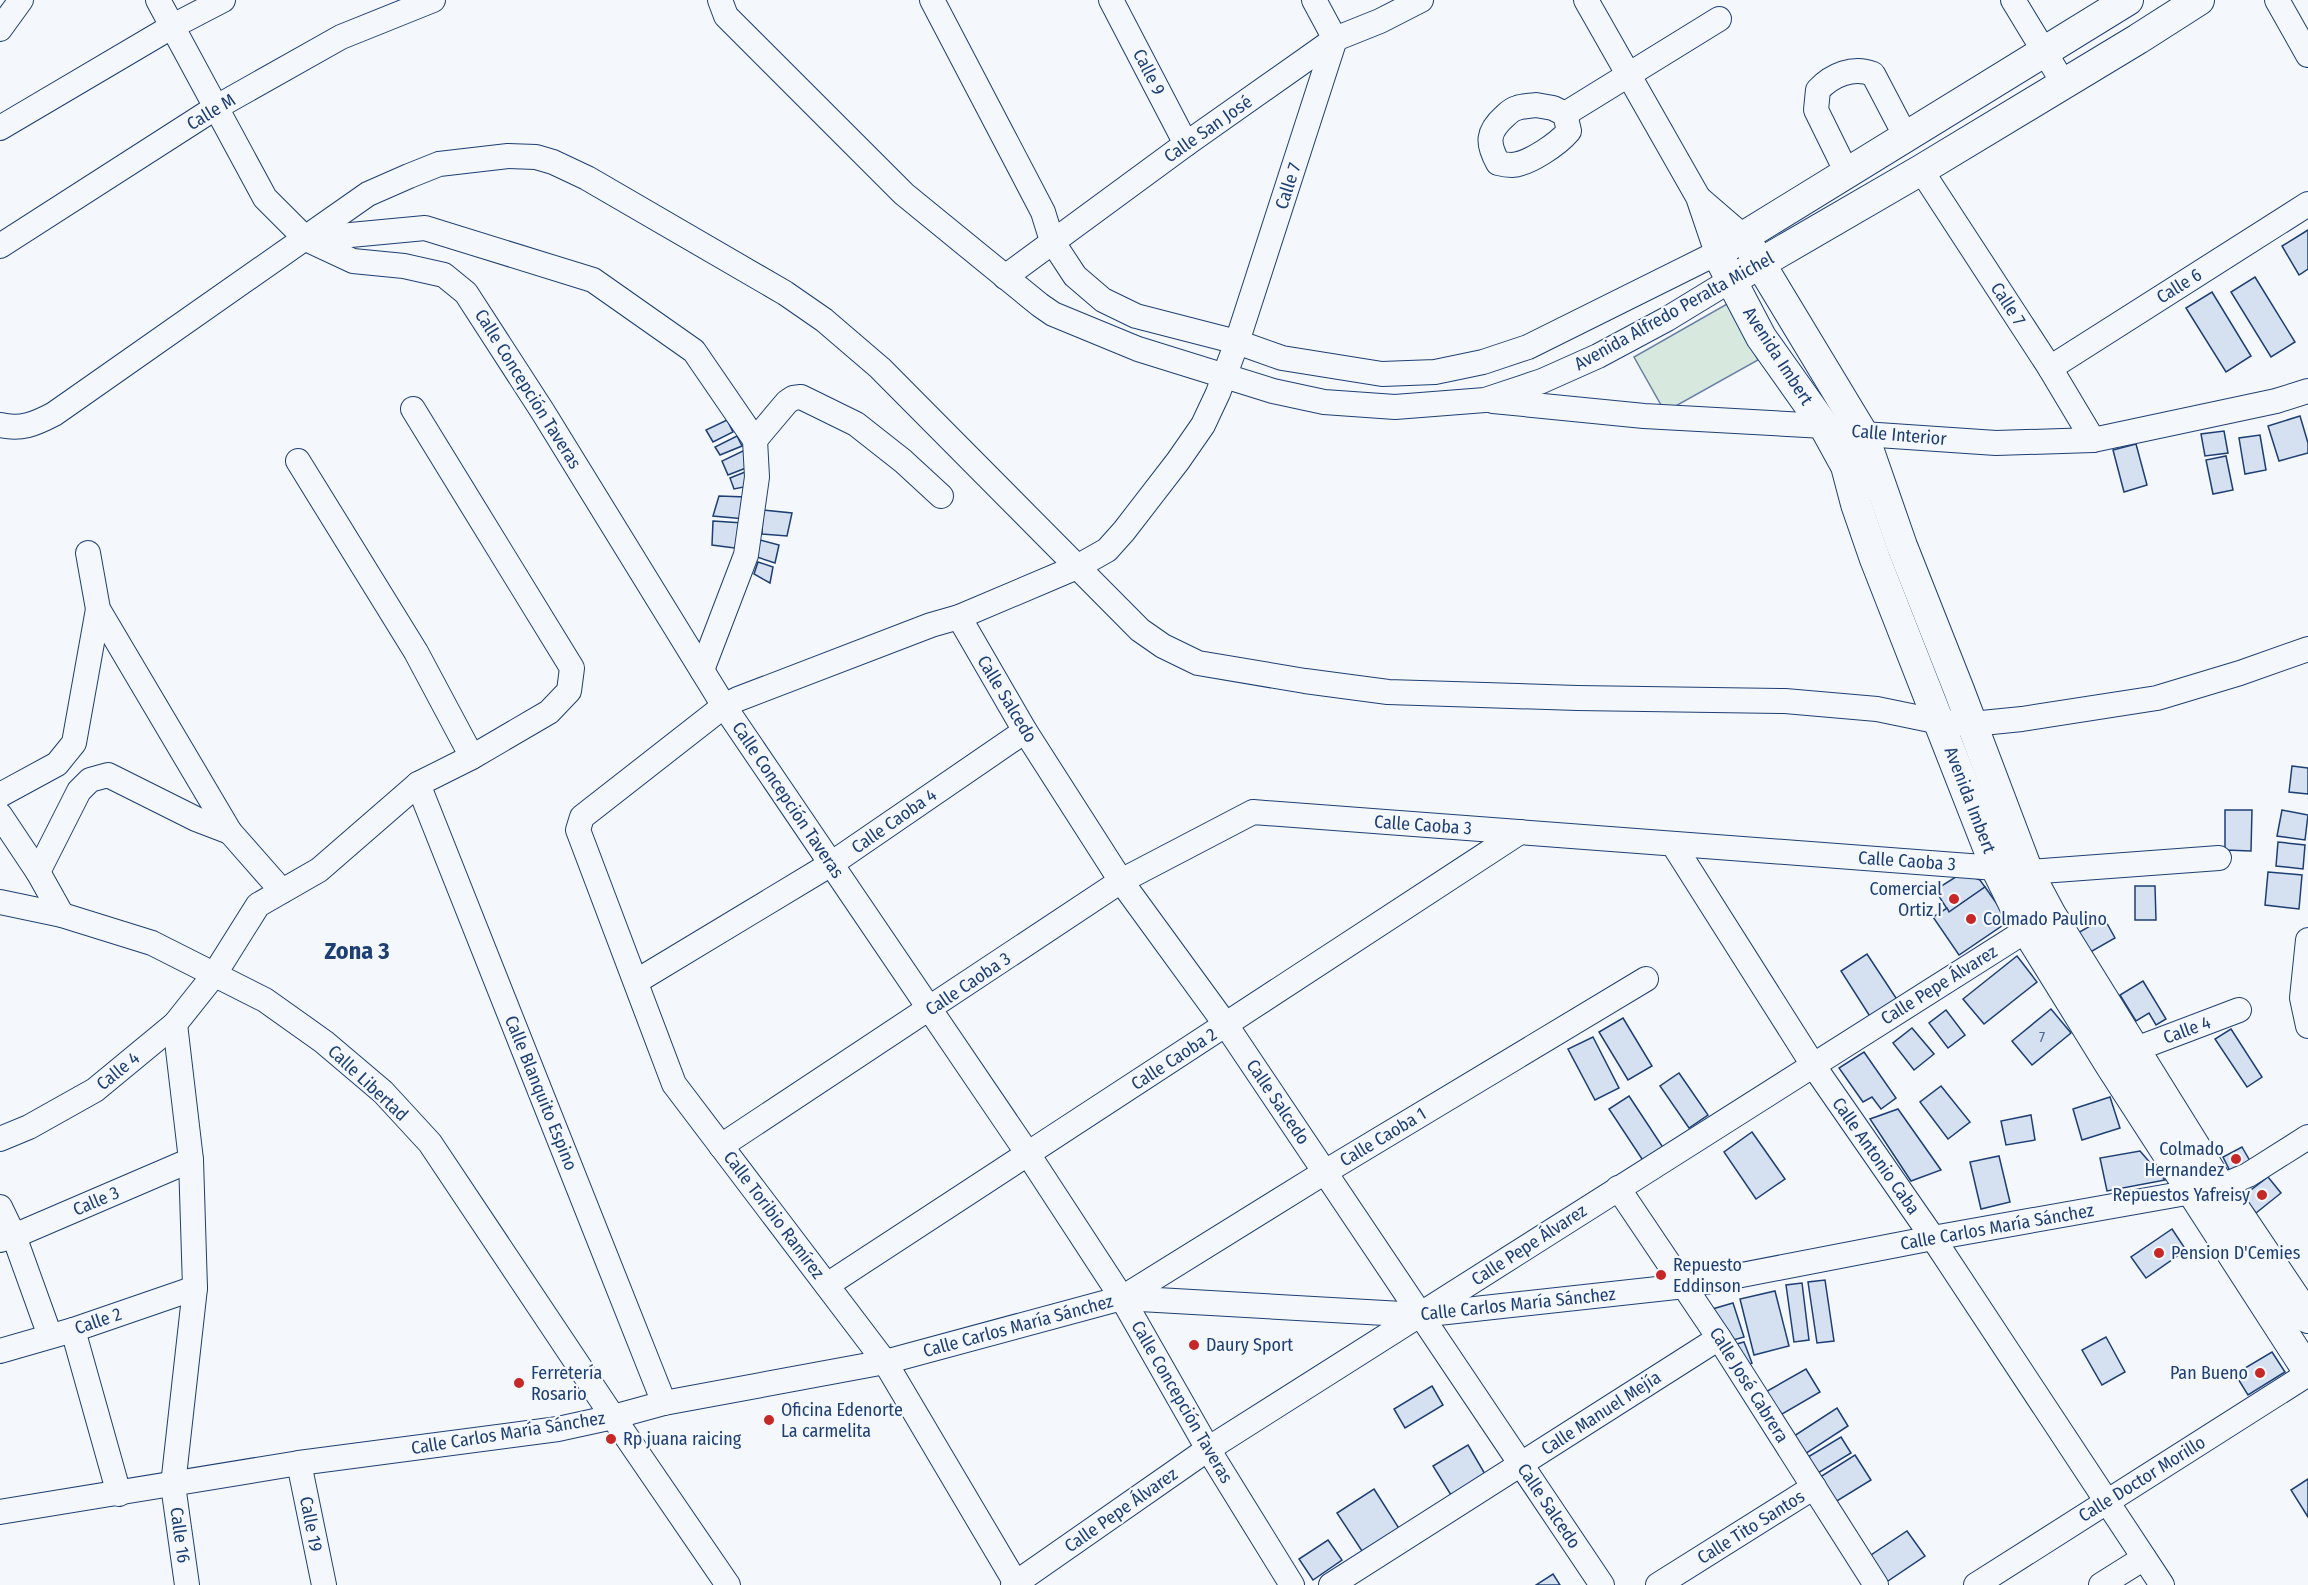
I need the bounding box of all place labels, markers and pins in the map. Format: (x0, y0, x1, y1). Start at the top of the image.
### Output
place label: Comercial Ortiz I (1870, 878, 1942, 921)
marker: Comercial Ortiz I (1947, 892, 1961, 906)
place label: Colmado Paulino (1983, 908, 2107, 930)
marker: Colmado Paulino (1964, 912, 1978, 926)
place label: Colmado Hernandez (2145, 1138, 2224, 1181)
marker: Colmado Hernandez (2229, 1152, 2243, 1166)
place label: Repuestos Yafreisy (2112, 1184, 2250, 1206)
marker: Repuestos Yafreisy (2255, 1188, 2269, 1202)
place label: Pension D'Cemies (2171, 1242, 2301, 1264)
marker: Pension D'Cemies (2152, 1246, 2166, 1260)
place label: Repuesto Eddinson (1673, 1254, 1742, 1297)
marker: Repuesto Eddinson (1654, 1268, 1668, 1282)
place label: Daury Sport (1206, 1334, 1293, 1356)
marker: Daury Sport (1187, 1338, 1201, 1352)
place label: Ferretería Rosario (531, 1362, 602, 1405)
place label: Pan Bueno (2170, 1362, 2248, 1384)
marker: Pan Bueno (2253, 1366, 2267, 1380)
marker: Ferretería Rosario (512, 1376, 526, 1390)
place label: Oficina Edenorte La carmelita (781, 1399, 903, 1442)
marker: Oficina Edenorte La carmelita (762, 1413, 776, 1427)
place label: Rp juana raicing (623, 1428, 742, 1450)
marker: Rp juana raicing (604, 1432, 618, 1446)

